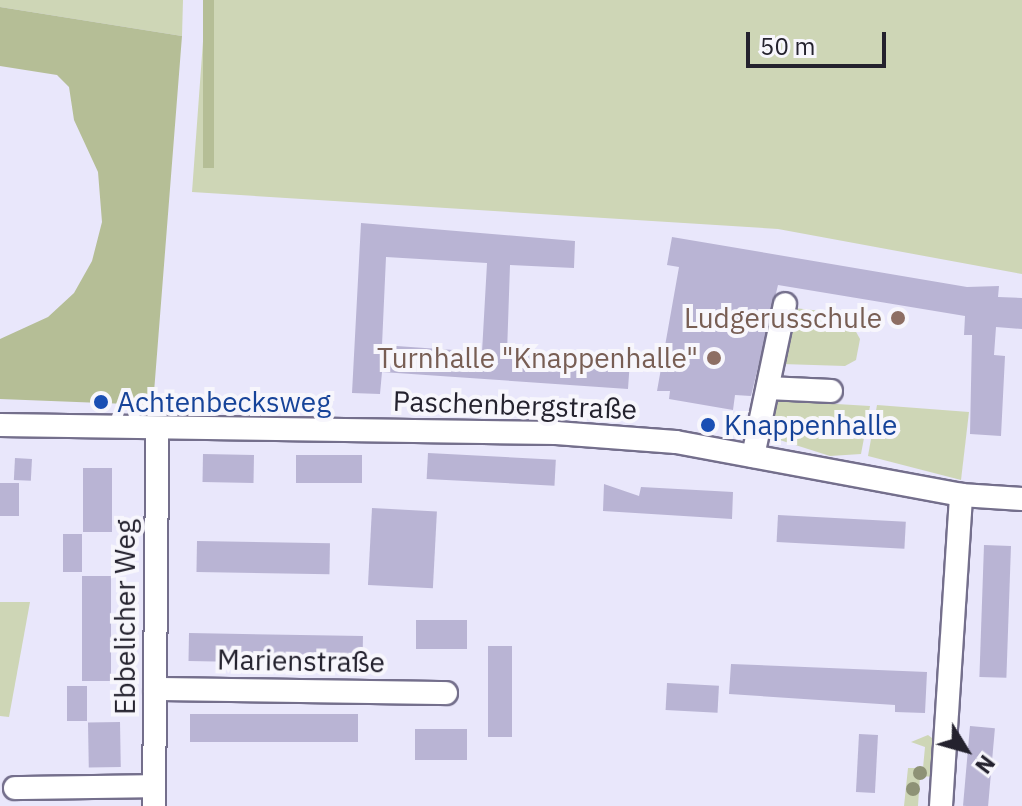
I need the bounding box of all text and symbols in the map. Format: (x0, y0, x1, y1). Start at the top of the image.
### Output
scale bar (750, 16, 890, 66)
text: 50 m (760, 30, 815, 62)
place label: Ludgerusschule (684, 301, 882, 335)
marker: Ludgerusschule (889, 309, 907, 327)
place label: Turnhalle "Knappenhalle" (377, 341, 698, 375)
marker: Turnhalle "Knappenhalle" (705, 349, 723, 367)
street label: Paschenbergstraße (392, 384, 638, 426)
place label: Achtenbecksweg (117, 385, 331, 419)
marker: Achtenbecksweg (92, 393, 110, 411)
place label: Knappenhalle (724, 408, 897, 442)
marker: Knappenhalle (699, 416, 717, 434)
street label: Ebbelicher Weg (108, 519, 142, 715)
street label: Marienstraße (217, 643, 385, 679)
north arrow (926, 710, 1006, 790)
text: N (969, 750, 1002, 780)

